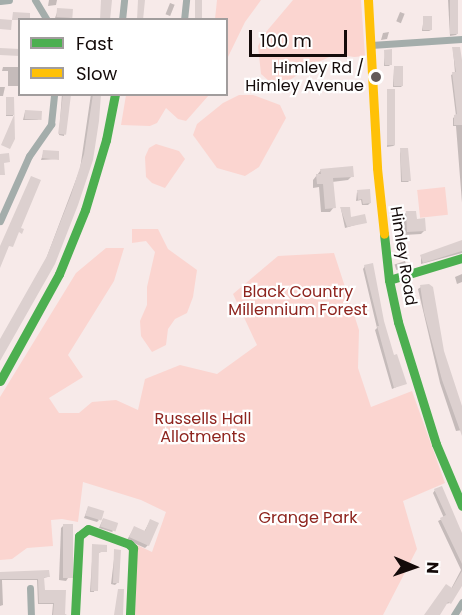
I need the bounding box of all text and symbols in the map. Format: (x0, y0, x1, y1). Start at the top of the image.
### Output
legend (18, 18, 228, 96)
scale bar (252, 18, 350, 56)
text: 100 m (260, 28, 312, 53)
text: Fast (76, 31, 113, 56)
place label: Himley Rd / Himley Avenue (245, 58, 364, 96)
text: Slow (76, 61, 117, 86)
marker: Himley Rd / Himley Avenue (369, 70, 383, 84)
street label: Himley Road (386, 205, 420, 307)
park label: Black Country Millennium Forest (228, 282, 368, 320)
park label: Russells Hall Allotments (155, 409, 251, 447)
park label: Grange Park (259, 508, 357, 528)
north arrow (384, 537, 444, 597)
text: N (421, 561, 444, 574)

